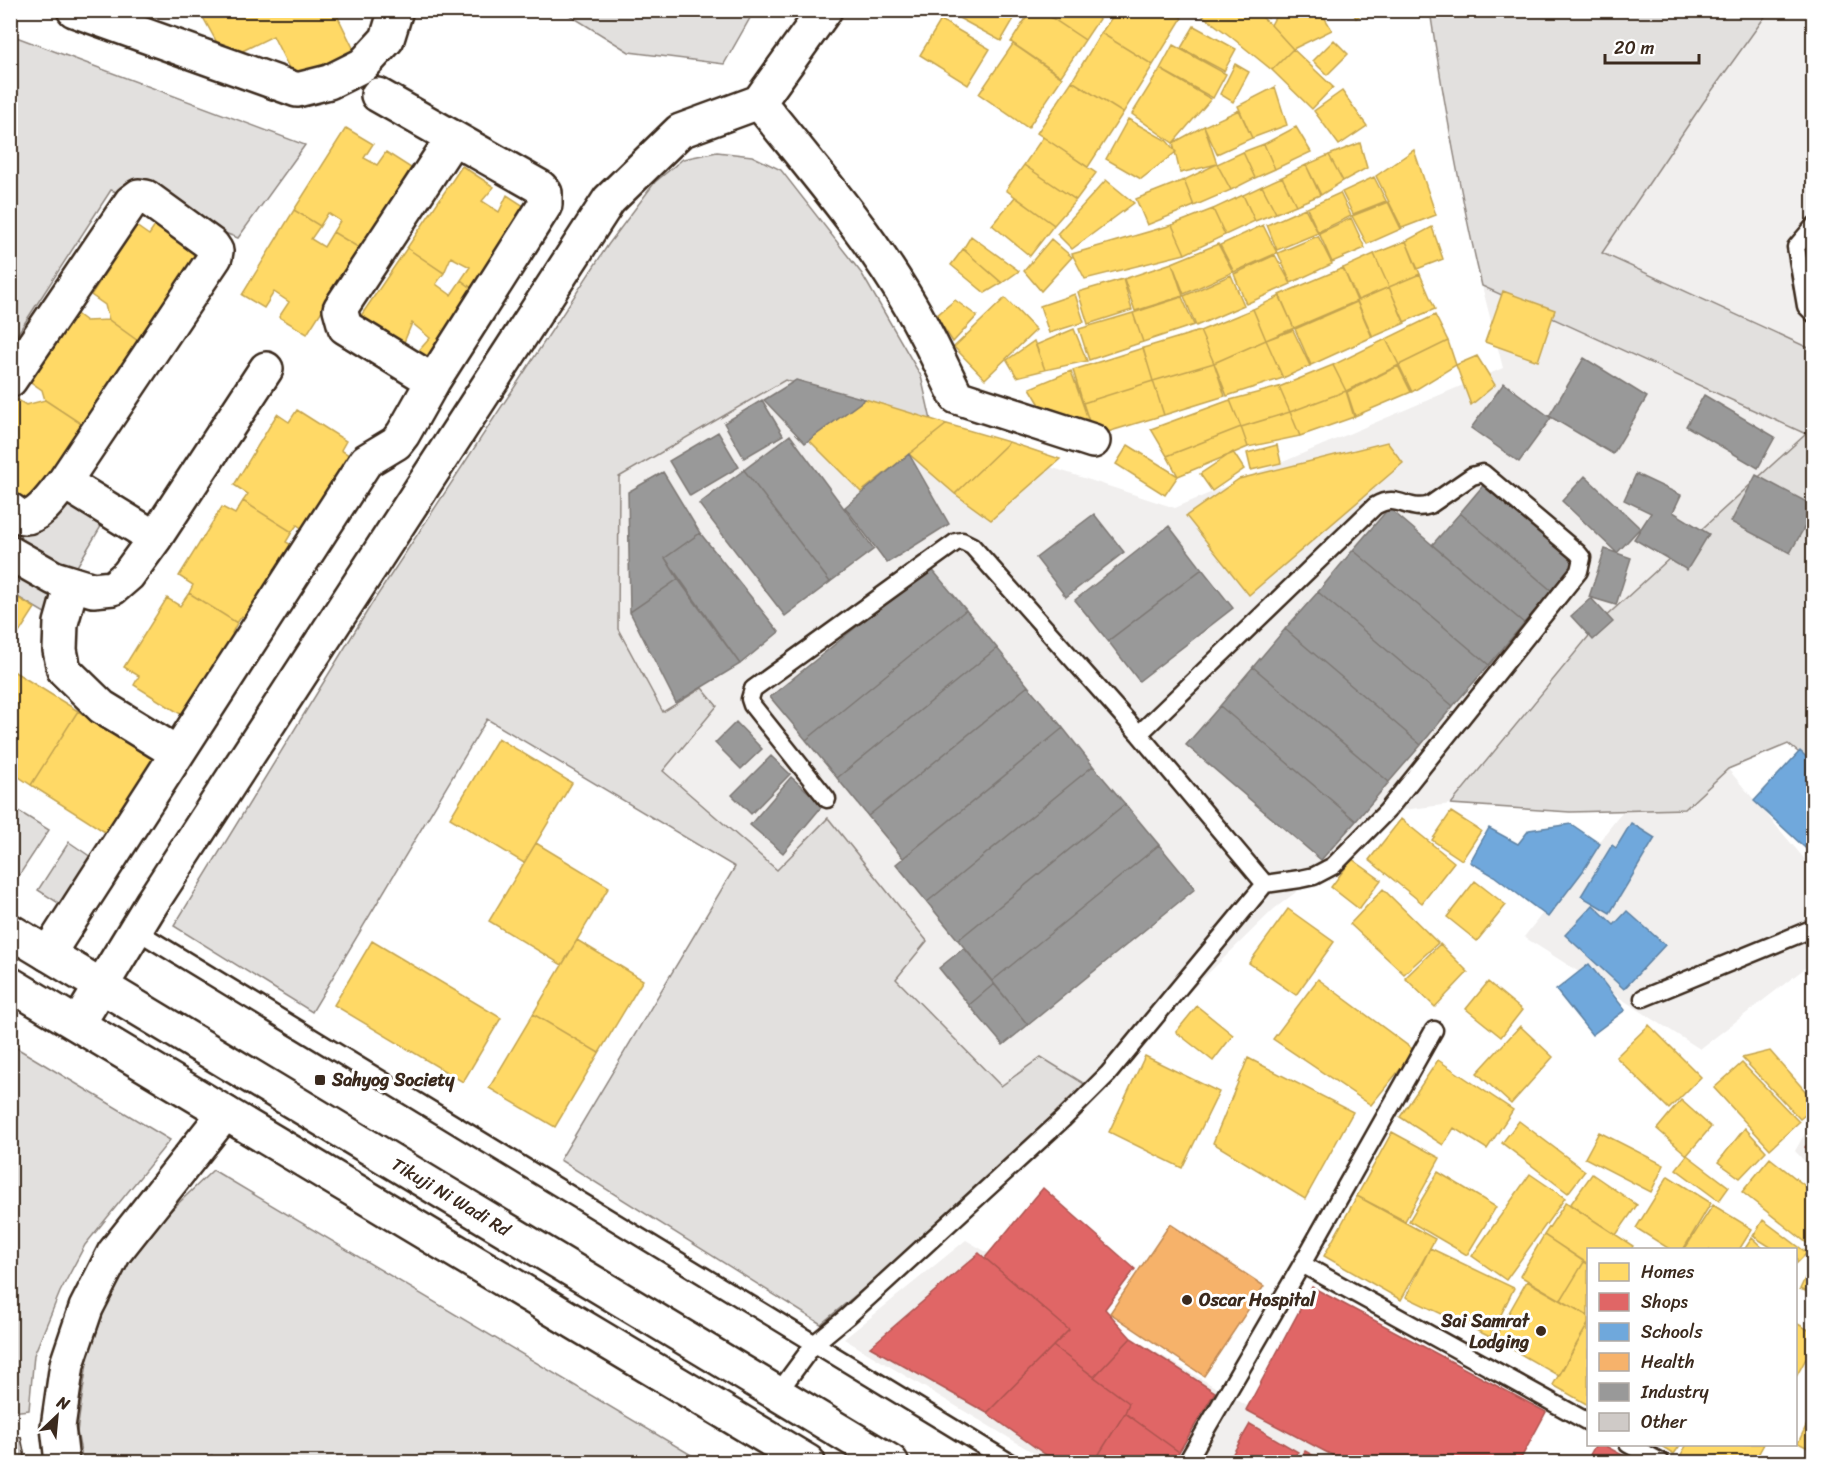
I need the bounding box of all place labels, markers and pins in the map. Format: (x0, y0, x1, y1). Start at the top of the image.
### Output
place label: Sahyog Society (331, 1064, 455, 1096)
marker: Sahyog Society (313, 1073, 327, 1087)
place label: Oscar Hospital (1199, 1284, 1316, 1316)
marker: Oscar Hospital (1180, 1293, 1194, 1307)
place label: Sai Samrat Lodging (1440, 1305, 1531, 1358)
marker: Sai Samrat Lodging (1534, 1324, 1548, 1338)

